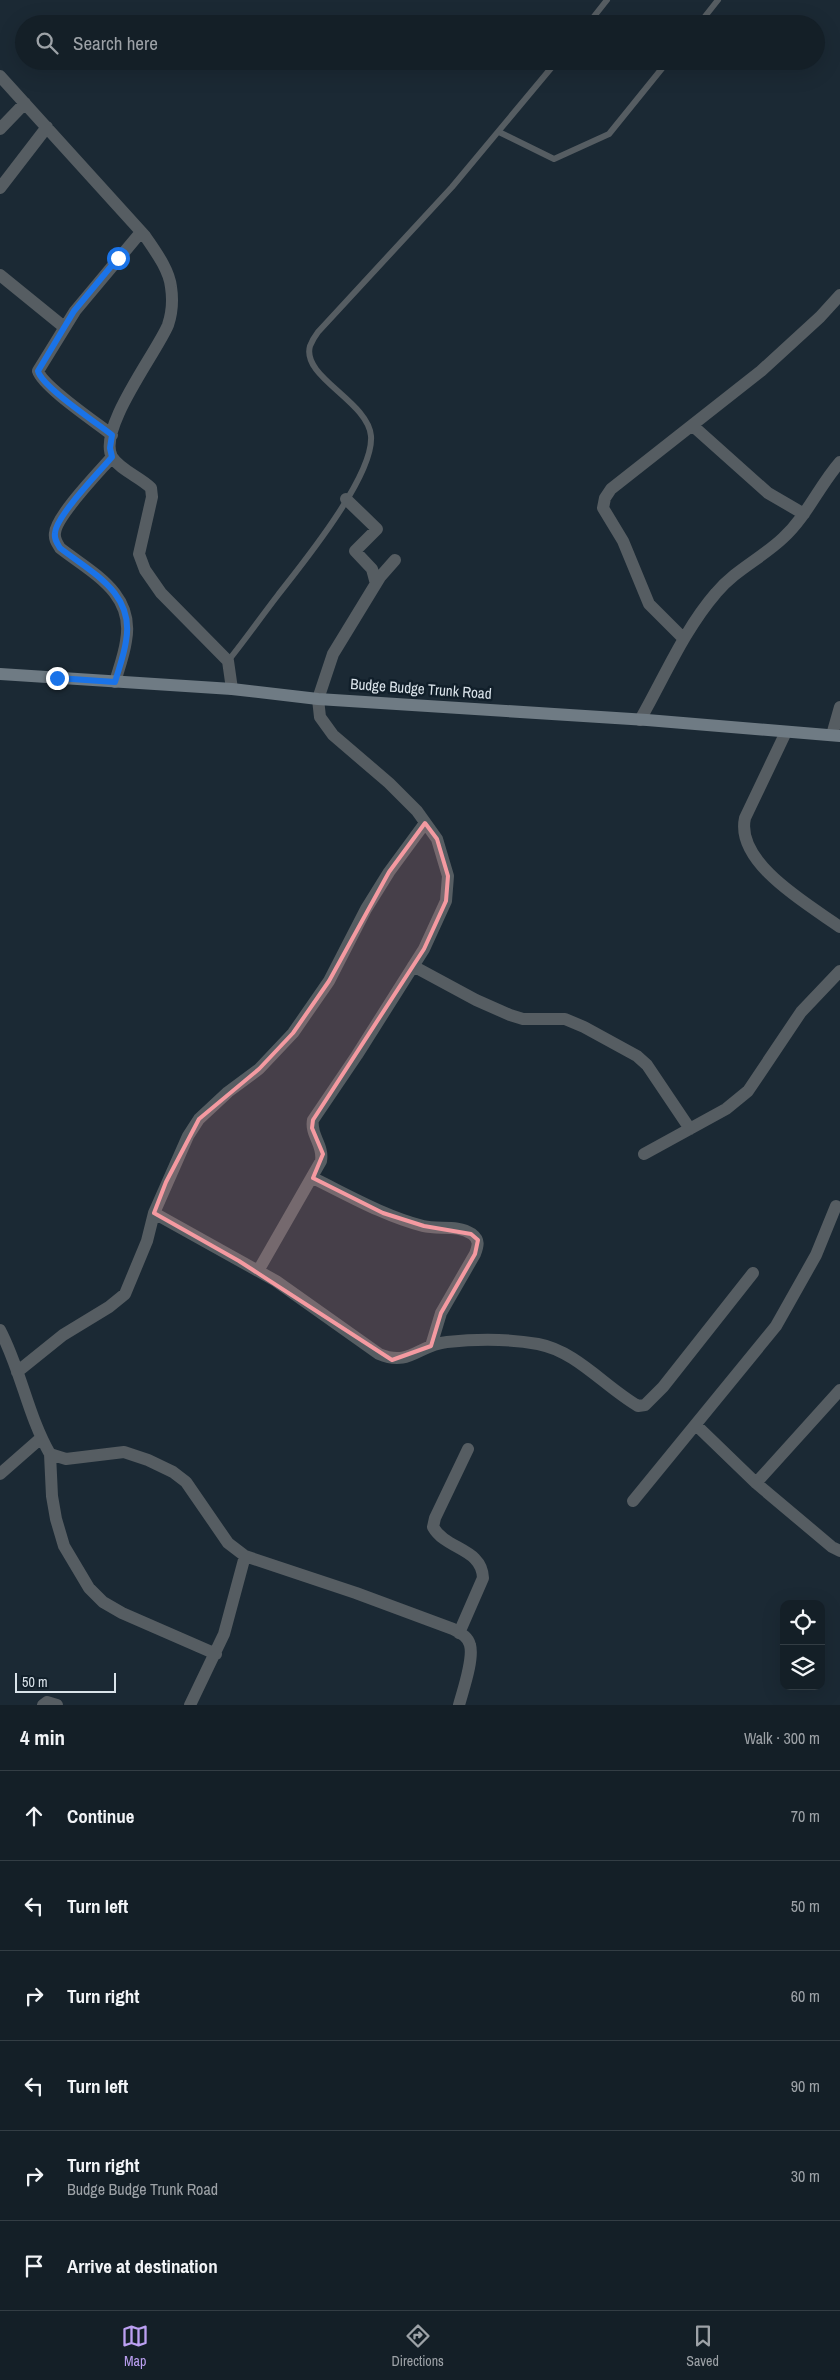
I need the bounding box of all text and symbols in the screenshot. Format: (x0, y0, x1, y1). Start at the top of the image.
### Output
search box (15, 15, 825, 70)
icon: search (33, 29, 61, 57)
text: Search here (73, 30, 158, 56)
route start (107, 247, 130, 270)
route end (46, 667, 69, 690)
street label: Budge Budge Trunk Road (350, 673, 492, 704)
map controls (780, 1600, 825, 1690)
button: locate (780, 1600, 825, 1645)
button: layers (780, 1645, 825, 1690)
scale bar (15, 1670, 116, 1693)
text: 50 m (22, 1673, 48, 1691)
text: 4 min (20, 1723, 65, 1752)
text: Walk · 300 m (744, 1727, 820, 1749)
icon: ahead (20, 1802, 48, 1830)
text: Continue (67, 1803, 135, 1829)
text: 70 m (791, 1805, 820, 1827)
icon: left (20, 1892, 48, 1920)
text: Turn left (67, 1893, 128, 1919)
text: 50 m (791, 1895, 820, 1917)
icon: right (20, 1982, 48, 2010)
text: Turn right (67, 1983, 139, 2009)
text: 60 m (791, 1985, 820, 2007)
icon: left (20, 2072, 48, 2100)
text: Turn left (67, 2073, 128, 2099)
text: 90 m (791, 2075, 820, 2097)
text: Turn right (67, 2152, 139, 2178)
icon: right (20, 2162, 48, 2190)
text: 30 m (791, 2165, 820, 2187)
text: Budge Budge Trunk Road (67, 2178, 218, 2200)
icon: arrive (20, 2252, 48, 2280)
text: Arrive at destination (67, 2253, 218, 2279)
tab: Map (121, 2322, 149, 2370)
tab: Directions (392, 2322, 444, 2370)
tab: Saved (686, 2322, 719, 2370)

